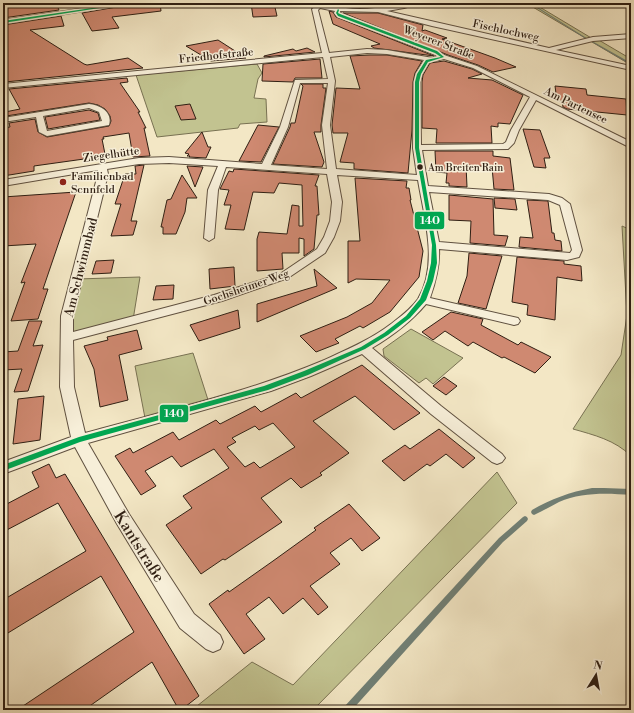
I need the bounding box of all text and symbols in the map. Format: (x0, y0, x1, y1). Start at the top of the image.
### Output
street label: Fischlochweg (471, 17, 541, 45)
street label: Weyerer Straße (400, 23, 477, 63)
street label: Friedhofstraße (178, 45, 255, 67)
street label: Am Partensee (541, 84, 610, 127)
street label: Ziegelhütte (82, 144, 141, 166)
marker: Am Breiten Rain (415, 162, 425, 172)
place label: Am Breiten Rain (427, 162, 503, 174)
place label: Familienbad Sennfeld (71, 170, 134, 197)
marker: Familienbad Sennfeld (58, 177, 68, 187)
line badge: 140 (414, 211, 445, 230)
text: 140 (420, 214, 440, 228)
street label: Am Schwimmbad (61, 215, 101, 320)
street label: Gochsheimer Weg (202, 267, 291, 309)
line badge: 140 (159, 404, 189, 423)
text: 140 (164, 407, 184, 421)
street label: Kantstraße (109, 507, 169, 586)
north arrow (576, 655, 616, 695)
text: N (592, 658, 604, 674)

